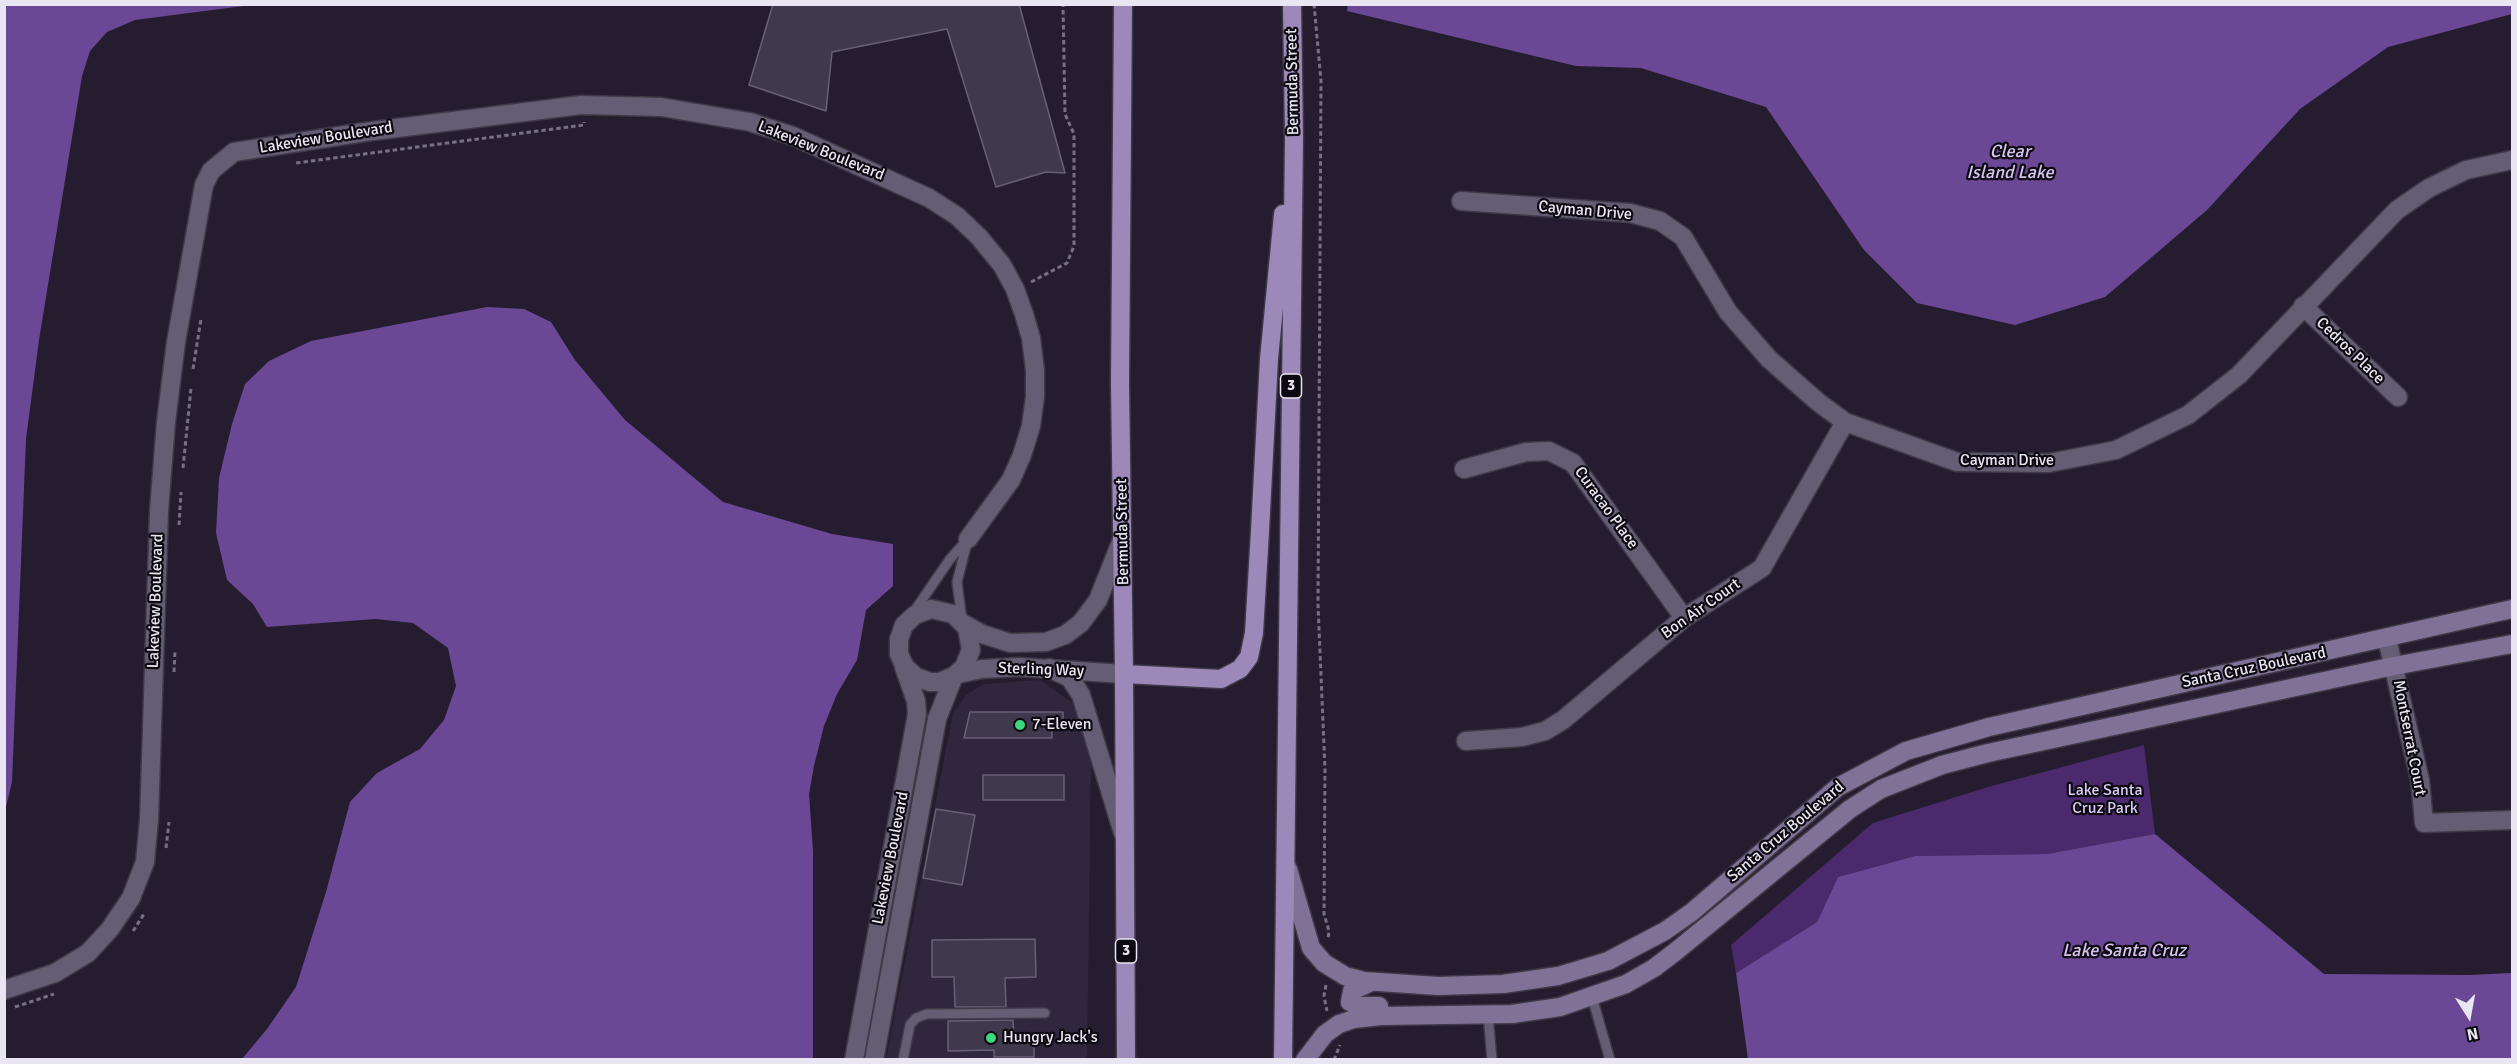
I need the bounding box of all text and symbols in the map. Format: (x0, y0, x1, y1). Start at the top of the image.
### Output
street label: Bermuda Street (1282, 28, 1304, 136)
street label: Lakeview Boulevard (755, 117, 887, 185)
street label: Lakeview Boulevard (258, 118, 394, 158)
water label: Clear Island Lake (1967, 141, 2053, 184)
street label: Cayman Drive (1537, 197, 1633, 225)
street label: Cedros Place (2312, 314, 2388, 388)
road number: 3 (1280, 374, 1302, 398)
street label: Cayman Drive (1960, 451, 2054, 471)
street label: Curacao Place (1570, 463, 1642, 553)
street label: Bermuda Street (1112, 478, 1134, 586)
street label: Lakeview Boulevard (144, 533, 168, 669)
street label: Bon Air Court (1658, 575, 1744, 643)
street label: Santa Cruz Boulevard (2180, 643, 2328, 693)
street label: Sterling Way (998, 659, 1084, 681)
street label: Montserrat Court (2388, 678, 2430, 798)
place label: 7-Eleven (1032, 715, 1091, 735)
marker: 7-Eleven (1013, 718, 1027, 732)
street label: Santa Cruz Boulevard (1724, 778, 1848, 886)
park label: Lake Santa Cruz Park (2068, 781, 2142, 819)
street label: Lakeview Boulevard (869, 790, 913, 926)
road number: 3 (1116, 939, 1136, 963)
water label: Lake Santa Cruz (2062, 940, 2186, 962)
north arrow (2439, 986, 2499, 1046)
text: N (2465, 1023, 2480, 1045)
place label: Hungry Jack's (1003, 1028, 1098, 1048)
marker: Hungry Jack's (984, 1031, 998, 1045)

